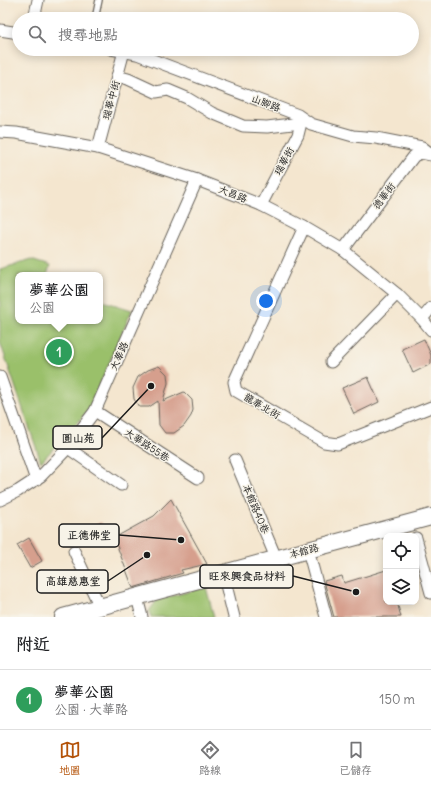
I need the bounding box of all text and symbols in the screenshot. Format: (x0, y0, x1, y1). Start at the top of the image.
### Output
search box (12, 12, 419, 56)
icon: search (26, 23, 48, 45)
text: 搜尋地點 (58, 25, 118, 44)
street label: 瑞華中街 (100, 79, 122, 121)
street label: 山腳路 (250, 92, 282, 114)
street label: 瑞華街 (271, 145, 297, 177)
street label: 德華街 (370, 180, 398, 212)
street label: 大昌路 (217, 182, 249, 206)
popup (15, 272, 103, 324)
text: 夢華公園 (29, 280, 89, 299)
your location (256, 291, 276, 311)
text: 公園 (29, 299, 55, 316)
pin: 1 (46, 337, 72, 367)
street label: 大華路 (107, 340, 131, 372)
street label: 龍華北街 (241, 390, 283, 422)
callout: 圓山苑 (53, 426, 102, 449)
street label: 大華路55巷 (122, 426, 173, 465)
text: 圓山苑 (62, 431, 95, 445)
street label: 本館路40巷 (240, 482, 273, 537)
callout: 正德佛堂 (59, 524, 119, 547)
text: 正德佛堂 (67, 528, 111, 542)
map controls (383, 533, 419, 605)
button: locate (383, 533, 419, 569)
street label: 本館路 (288, 541, 320, 561)
callout: 旺來興食品材料 (200, 565, 293, 588)
text: 旺來興食品材料 (209, 569, 286, 583)
button: layers (383, 569, 419, 605)
callout: 高雄慈惠堂 (37, 570, 108, 593)
text: 高雄慈惠堂 (46, 574, 101, 588)
text: 附近 (16, 633, 50, 655)
text: 夢華公園 (54, 682, 114, 701)
text: 1 (26, 691, 32, 708)
text: 150 m (379, 691, 415, 708)
text: 公園 · 大華路 (54, 701, 128, 718)
tab: 地圖 (59, 739, 81, 777)
tab: 路線 (199, 739, 221, 777)
tab: 已儲存 (339, 739, 372, 777)

